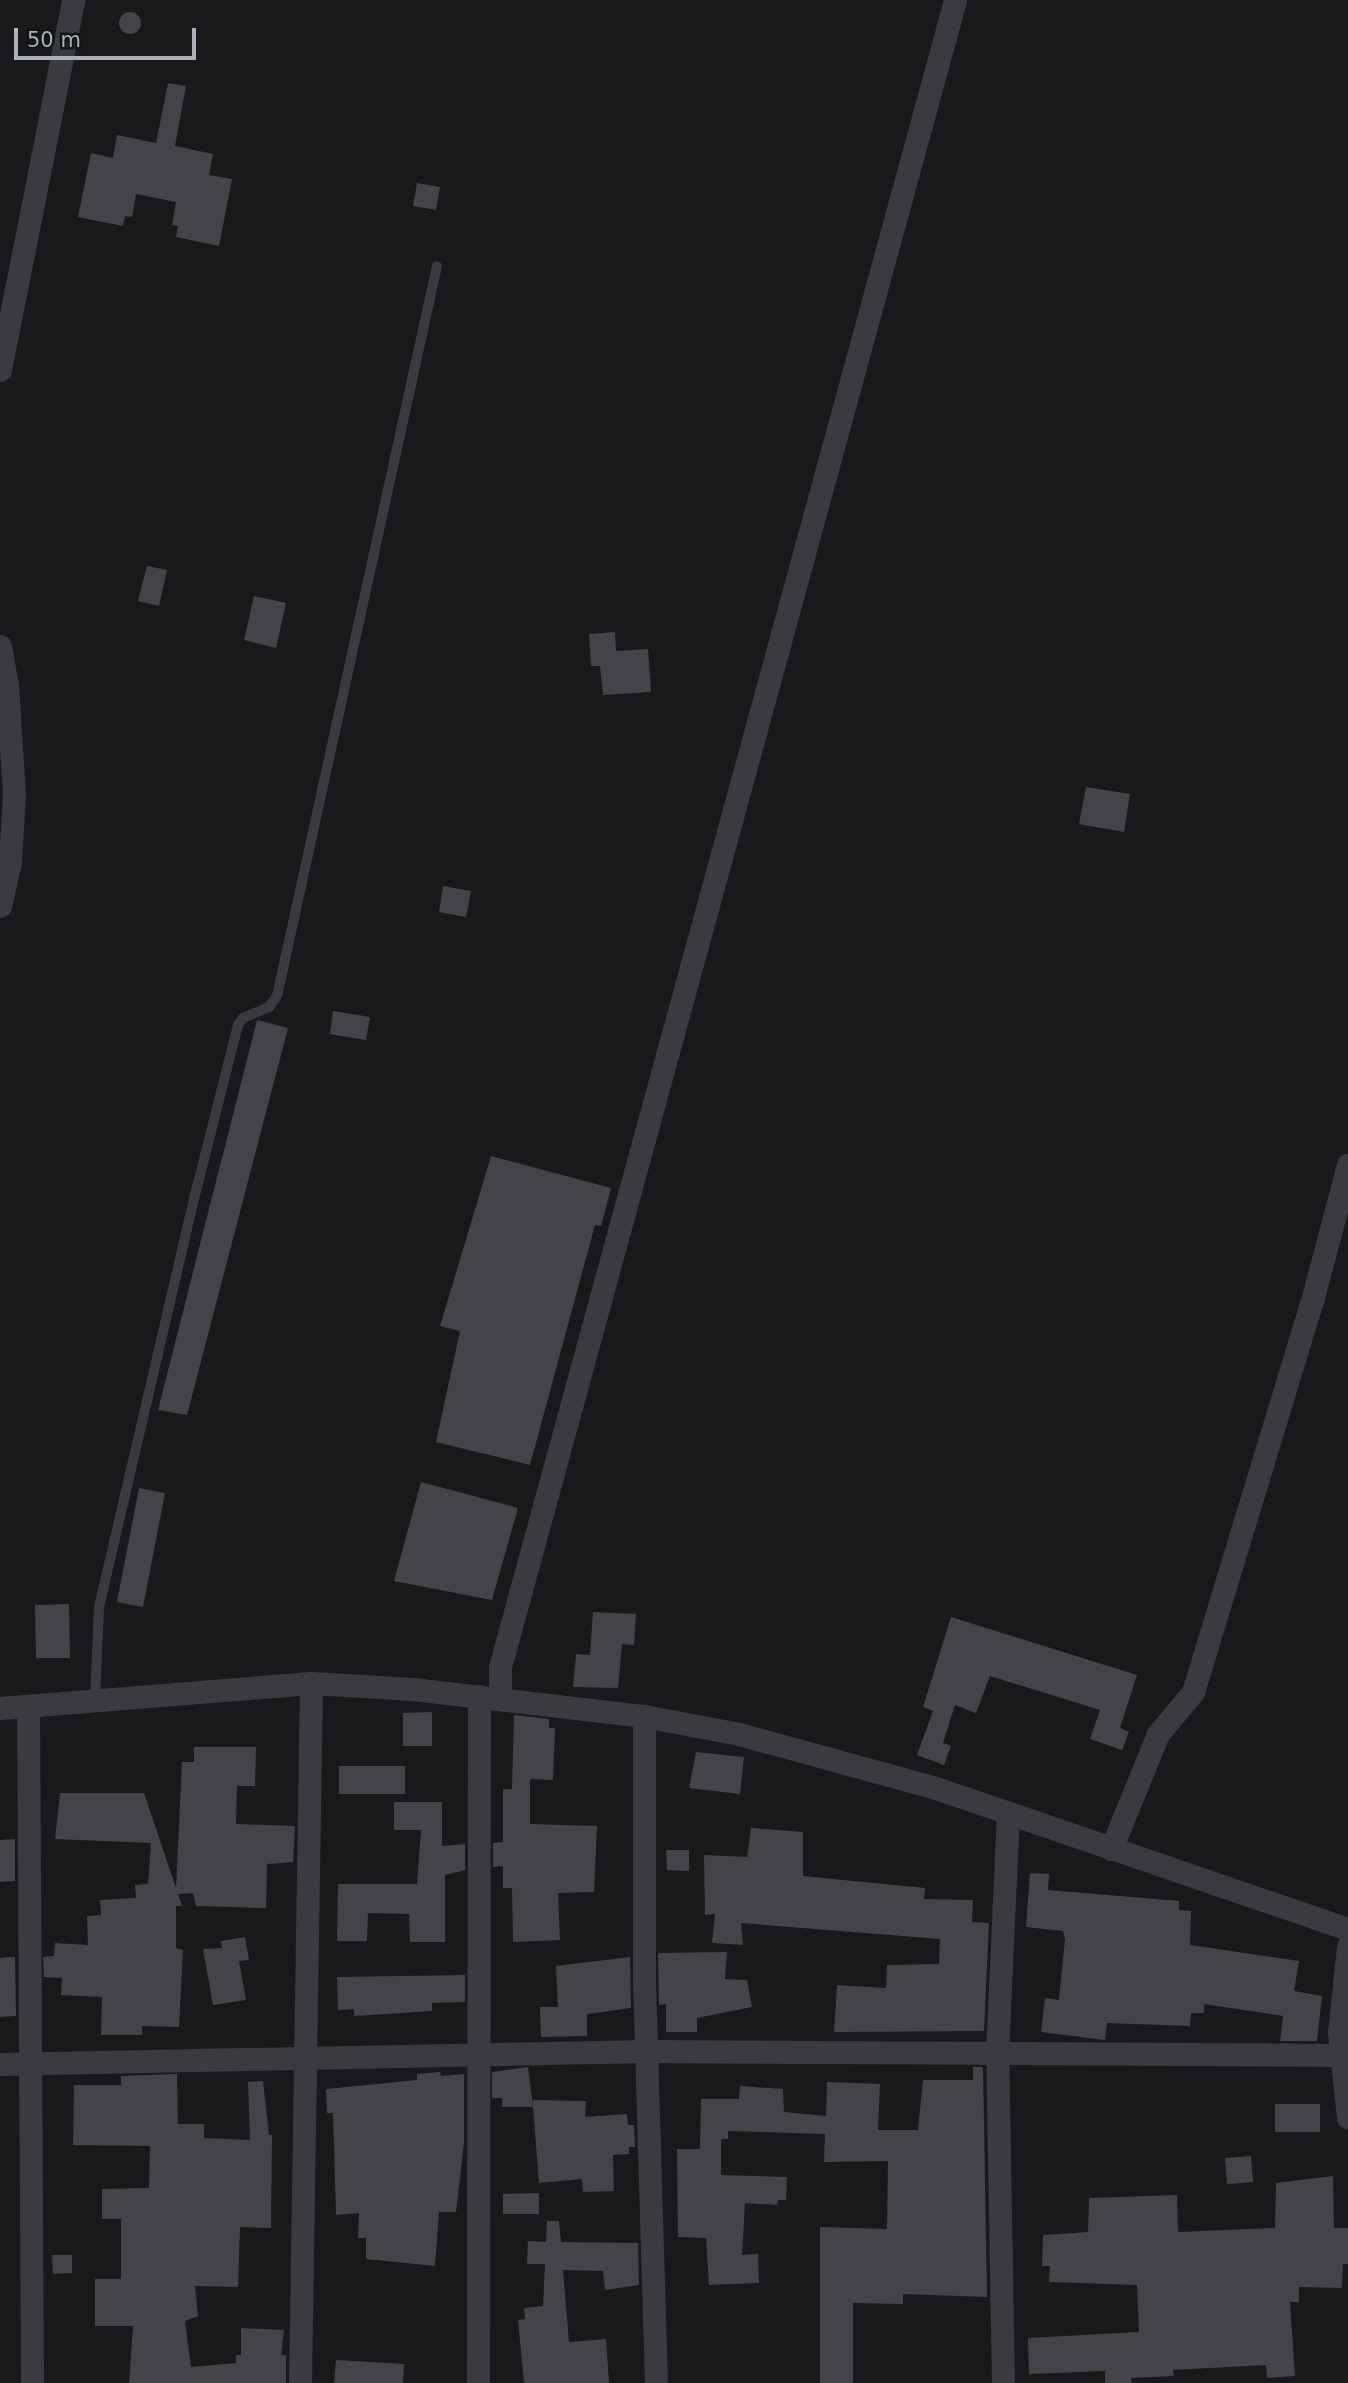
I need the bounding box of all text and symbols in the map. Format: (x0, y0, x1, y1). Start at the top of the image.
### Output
scale bar (18, 14, 200, 58)
text: 50 m (27, 28, 81, 52)

